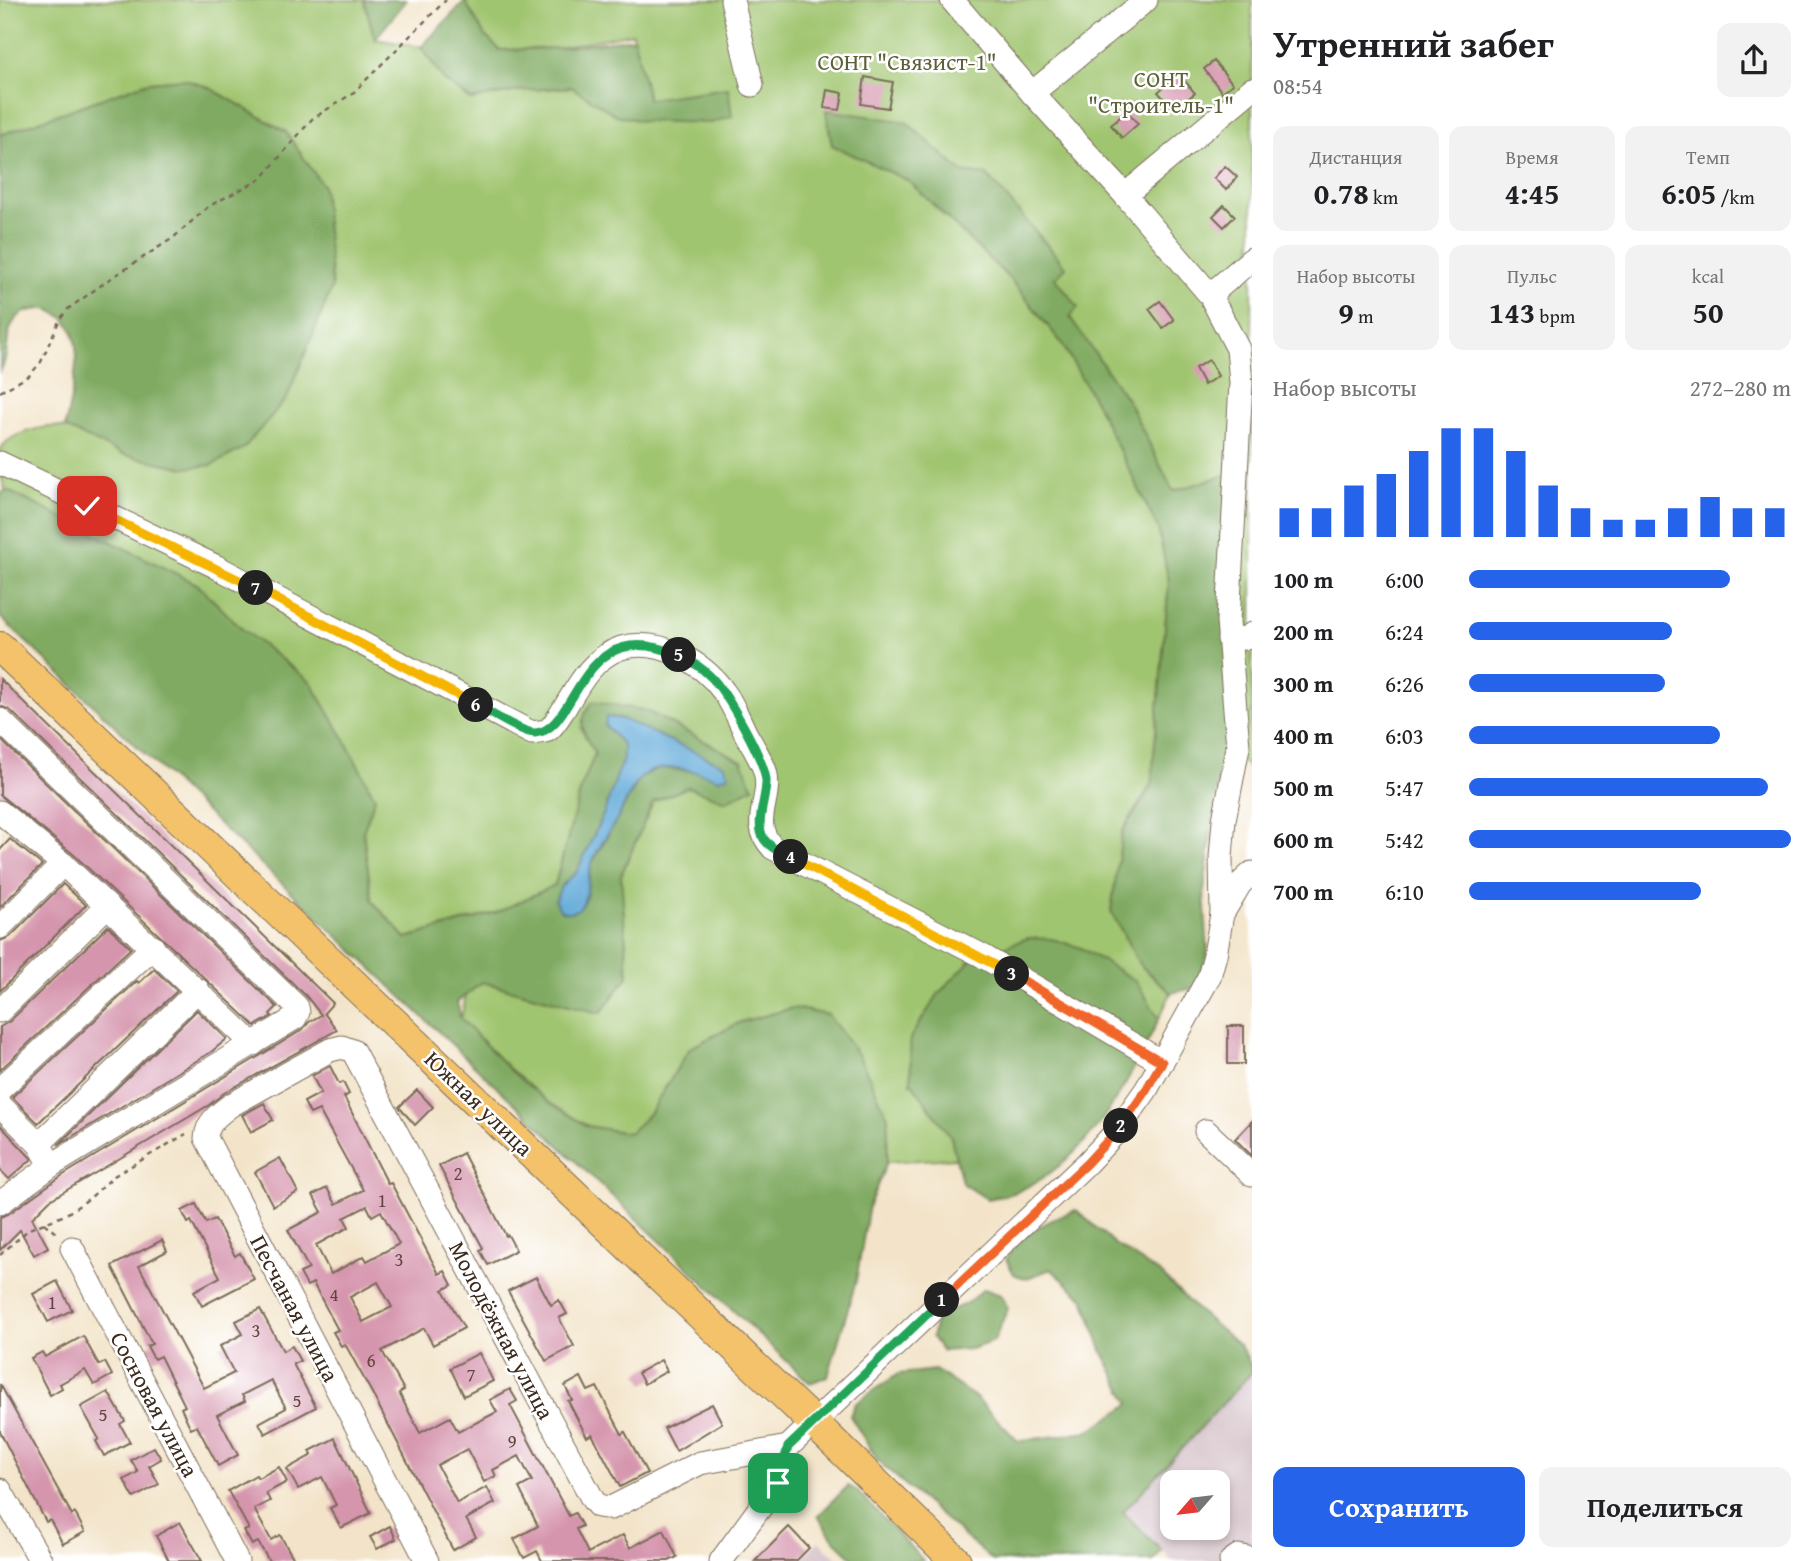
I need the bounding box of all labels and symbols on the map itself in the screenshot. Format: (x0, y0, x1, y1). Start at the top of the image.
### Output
park label: СОНТ "Связист-1" (817, 45, 997, 78)
park label: СОНТ "Строитель-1" (1088, 62, 1234, 121)
pin (57, 476, 117, 536)
pin: 7 (238, 570, 274, 606)
pin: 5 (662, 638, 696, 672)
pin: 6 (458, 688, 494, 722)
pin: 4 (774, 840, 808, 874)
pin: 3 (995, 956, 1030, 992)
street label: Южная улица (417, 1043, 541, 1163)
pin: 2 (1104, 1108, 1138, 1144)
house number: 2 (453, 1159, 463, 1187)
house number: 1 (377, 1186, 387, 1214)
street label: Песчаная улица (242, 1229, 348, 1387)
street label: Молодёжная улица (441, 1235, 563, 1425)
house number: 3 (394, 1245, 404, 1273)
house number: 4 (329, 1280, 339, 1308)
pin: 1 (925, 1282, 960, 1318)
house number: 1 (47, 1288, 57, 1316)
house number: 3 (251, 1316, 261, 1344)
street label: Сосновая улица (103, 1325, 207, 1483)
house number: 6 (366, 1346, 376, 1374)
house number: 7 (466, 1360, 476, 1388)
house number: 5 (292, 1386, 302, 1414)
house number: 5 (98, 1400, 108, 1428)
house number: 9 (507, 1427, 517, 1455)
pin (748, 1453, 808, 1513)
north arrow (1160, 1470, 1230, 1540)

